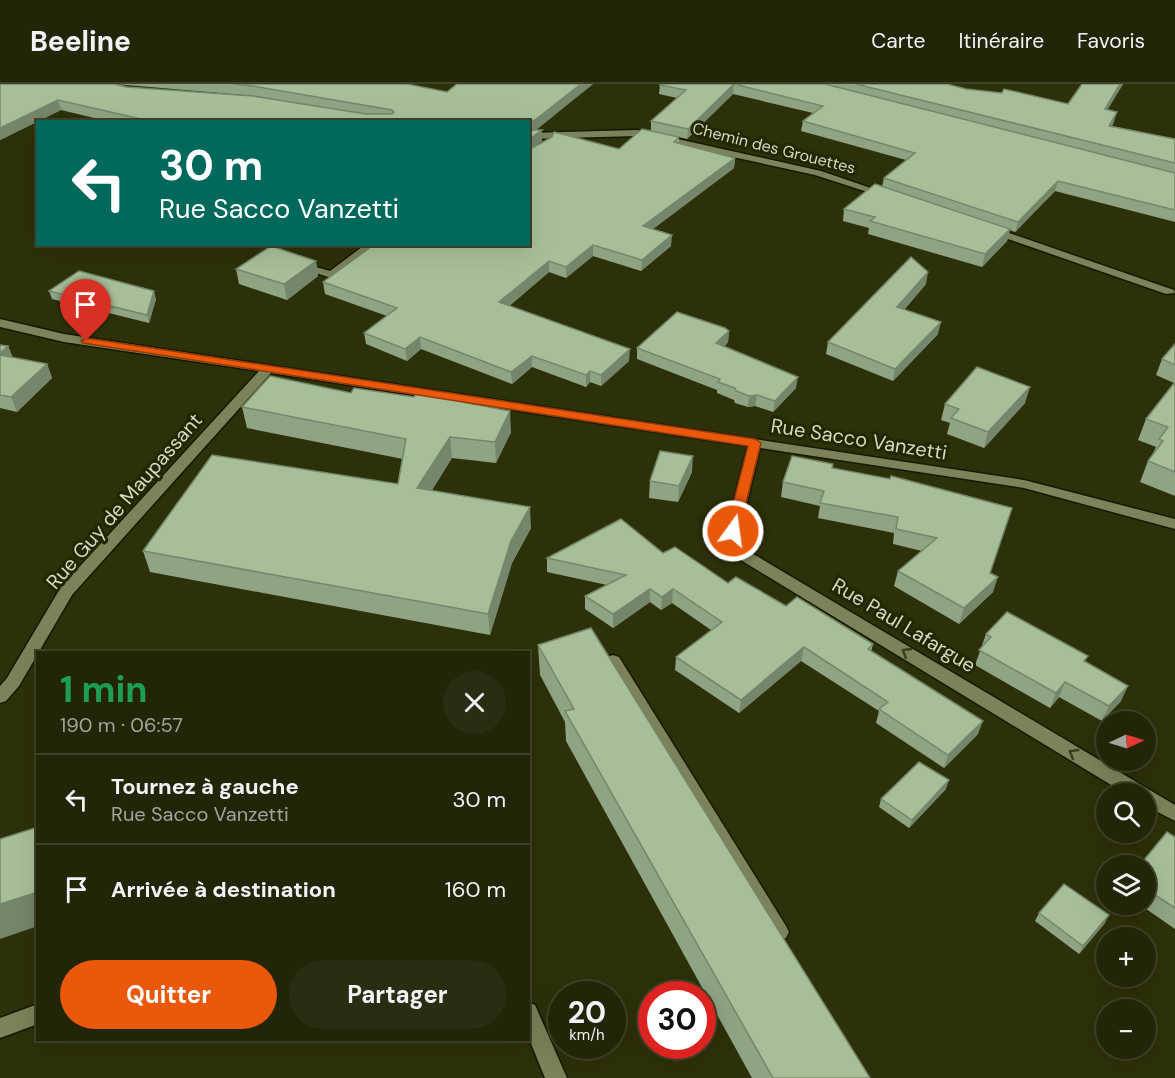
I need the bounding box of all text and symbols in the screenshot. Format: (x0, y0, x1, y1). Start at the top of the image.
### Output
text: Beeline (30, 23, 131, 60)
text: Carte (871, 27, 925, 55)
text: Itinéraire (958, 27, 1044, 55)
text: Favoris (1077, 27, 1145, 55)
street label: Chemin des Grouettes (690, 118, 858, 178)
text: 30 m (159, 138, 263, 193)
icon: left (60, 144, 138, 222)
text: Rue Sacco Vanzetti (159, 191, 399, 226)
pin (60, 279, 111, 341)
icon: arrive (69, 288, 102, 321)
street label: Rue Guy de Maupassant (40, 407, 208, 594)
street label: Rue Sacco Vanzetti (769, 412, 949, 466)
position arrow (701, 499, 765, 563)
street label: Rue Paul Lafargue (827, 572, 981, 678)
one-way arrow (902, 648, 912, 659)
text: 1 min (60, 666, 148, 713)
button: close (443, 671, 506, 734)
north arrow (1096, 711, 1156, 771)
map controls (1096, 711, 1156, 1059)
text: 190 m · 06:57 (60, 712, 183, 738)
one-way arrow (1069, 748, 1079, 760)
text: Tournez à gauche (111, 772, 299, 801)
icon: left (60, 783, 93, 816)
button: search (1096, 783, 1156, 843)
text: 30 m (452, 785, 506, 814)
text: Rue Sacco Vanzetti (111, 801, 289, 827)
button: layers (1096, 855, 1156, 915)
icon: arrive (60, 873, 93, 906)
text: Arrivée à destination (111, 875, 336, 904)
text: 160 m (445, 875, 506, 904)
button: + (1096, 927, 1156, 987)
button: Quitter (60, 960, 277, 1029)
button: Partager (289, 960, 506, 1029)
speed limit sign: 30 (638, 981, 716, 1059)
text: 20 (568, 993, 606, 1032)
button: − (1096, 999, 1156, 1059)
text: km/h (569, 1025, 605, 1045)

